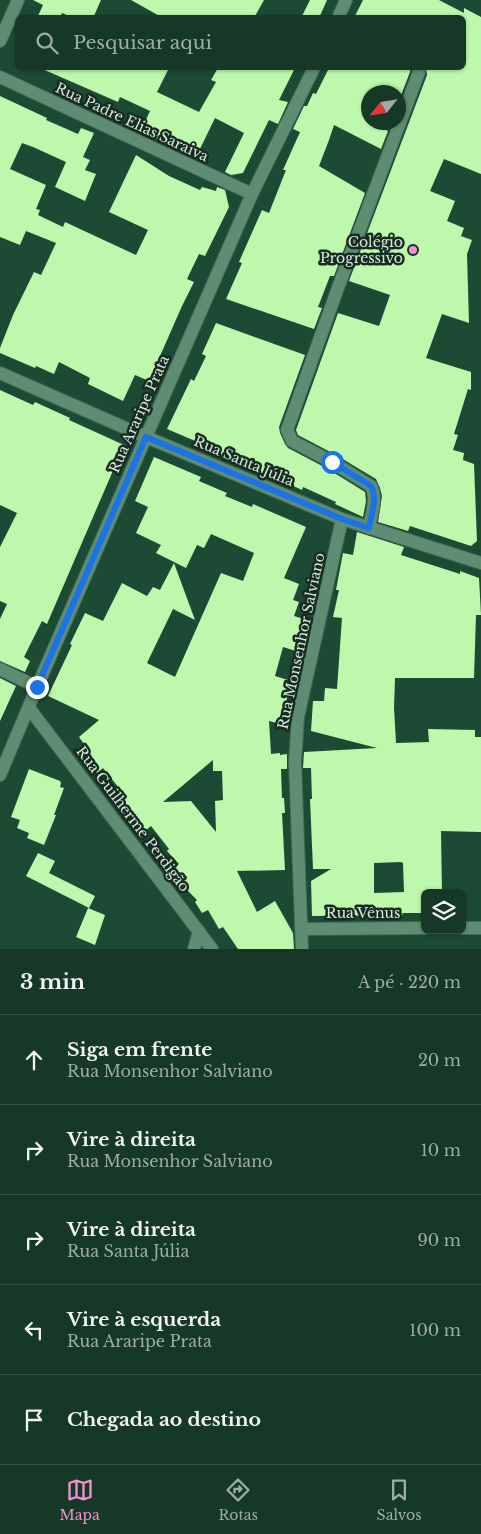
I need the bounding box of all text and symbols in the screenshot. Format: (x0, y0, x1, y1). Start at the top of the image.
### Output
search box (15, 15, 466, 70)
icon: search (33, 29, 61, 57)
text: Pesquisar aqui (73, 31, 212, 54)
street label: Rua Padre Elias Saraiva (53, 79, 212, 166)
north arrow (361, 85, 406, 130)
place label: Colégio Progressivo (320, 233, 403, 267)
marker: Colégio Progressivo (407, 244, 419, 256)
street label: Rua Araripe Prata (105, 352, 173, 476)
street label: Rua Santa Júlia (191, 432, 297, 490)
route start (321, 451, 344, 474)
street label: Rua Monsenhor Salviano (273, 551, 329, 731)
route end (26, 676, 49, 699)
street label: Rua Guilherme Perdigão (72, 743, 194, 895)
map controls (421, 889, 466, 934)
button: layers (421, 889, 466, 934)
street label: Rua Vênus (326, 904, 400, 922)
text: 3 min (20, 969, 85, 995)
text: A pé · 220 m (358, 972, 461, 992)
text: Siga em frente (67, 1038, 212, 1061)
icon: ahead (20, 1046, 48, 1074)
text: 20 m (418, 1050, 461, 1070)
text: Rua Monsenhor Salviano (67, 1061, 273, 1081)
text: Vire à direita (67, 1128, 196, 1151)
icon: right (20, 1136, 48, 1164)
text: 10 m (421, 1140, 461, 1160)
text: Rua Monsenhor Salviano (67, 1151, 273, 1171)
text: Vire à direita (67, 1218, 196, 1241)
icon: right (20, 1226, 48, 1254)
text: 90 m (418, 1230, 461, 1250)
text: Rua Santa Júlia (67, 1241, 189, 1261)
text: Vire à esquerda (67, 1308, 221, 1331)
icon: left (20, 1316, 48, 1344)
text: 100 m (409, 1320, 461, 1340)
text: Rua Araripe Prata (67, 1331, 212, 1351)
icon: arrive (20, 1406, 48, 1434)
text: Chegada ao destino (67, 1408, 261, 1431)
tab: Mapa (59, 1476, 100, 1524)
tab: Rotas (218, 1476, 258, 1524)
tab: Salvos (377, 1476, 422, 1524)

